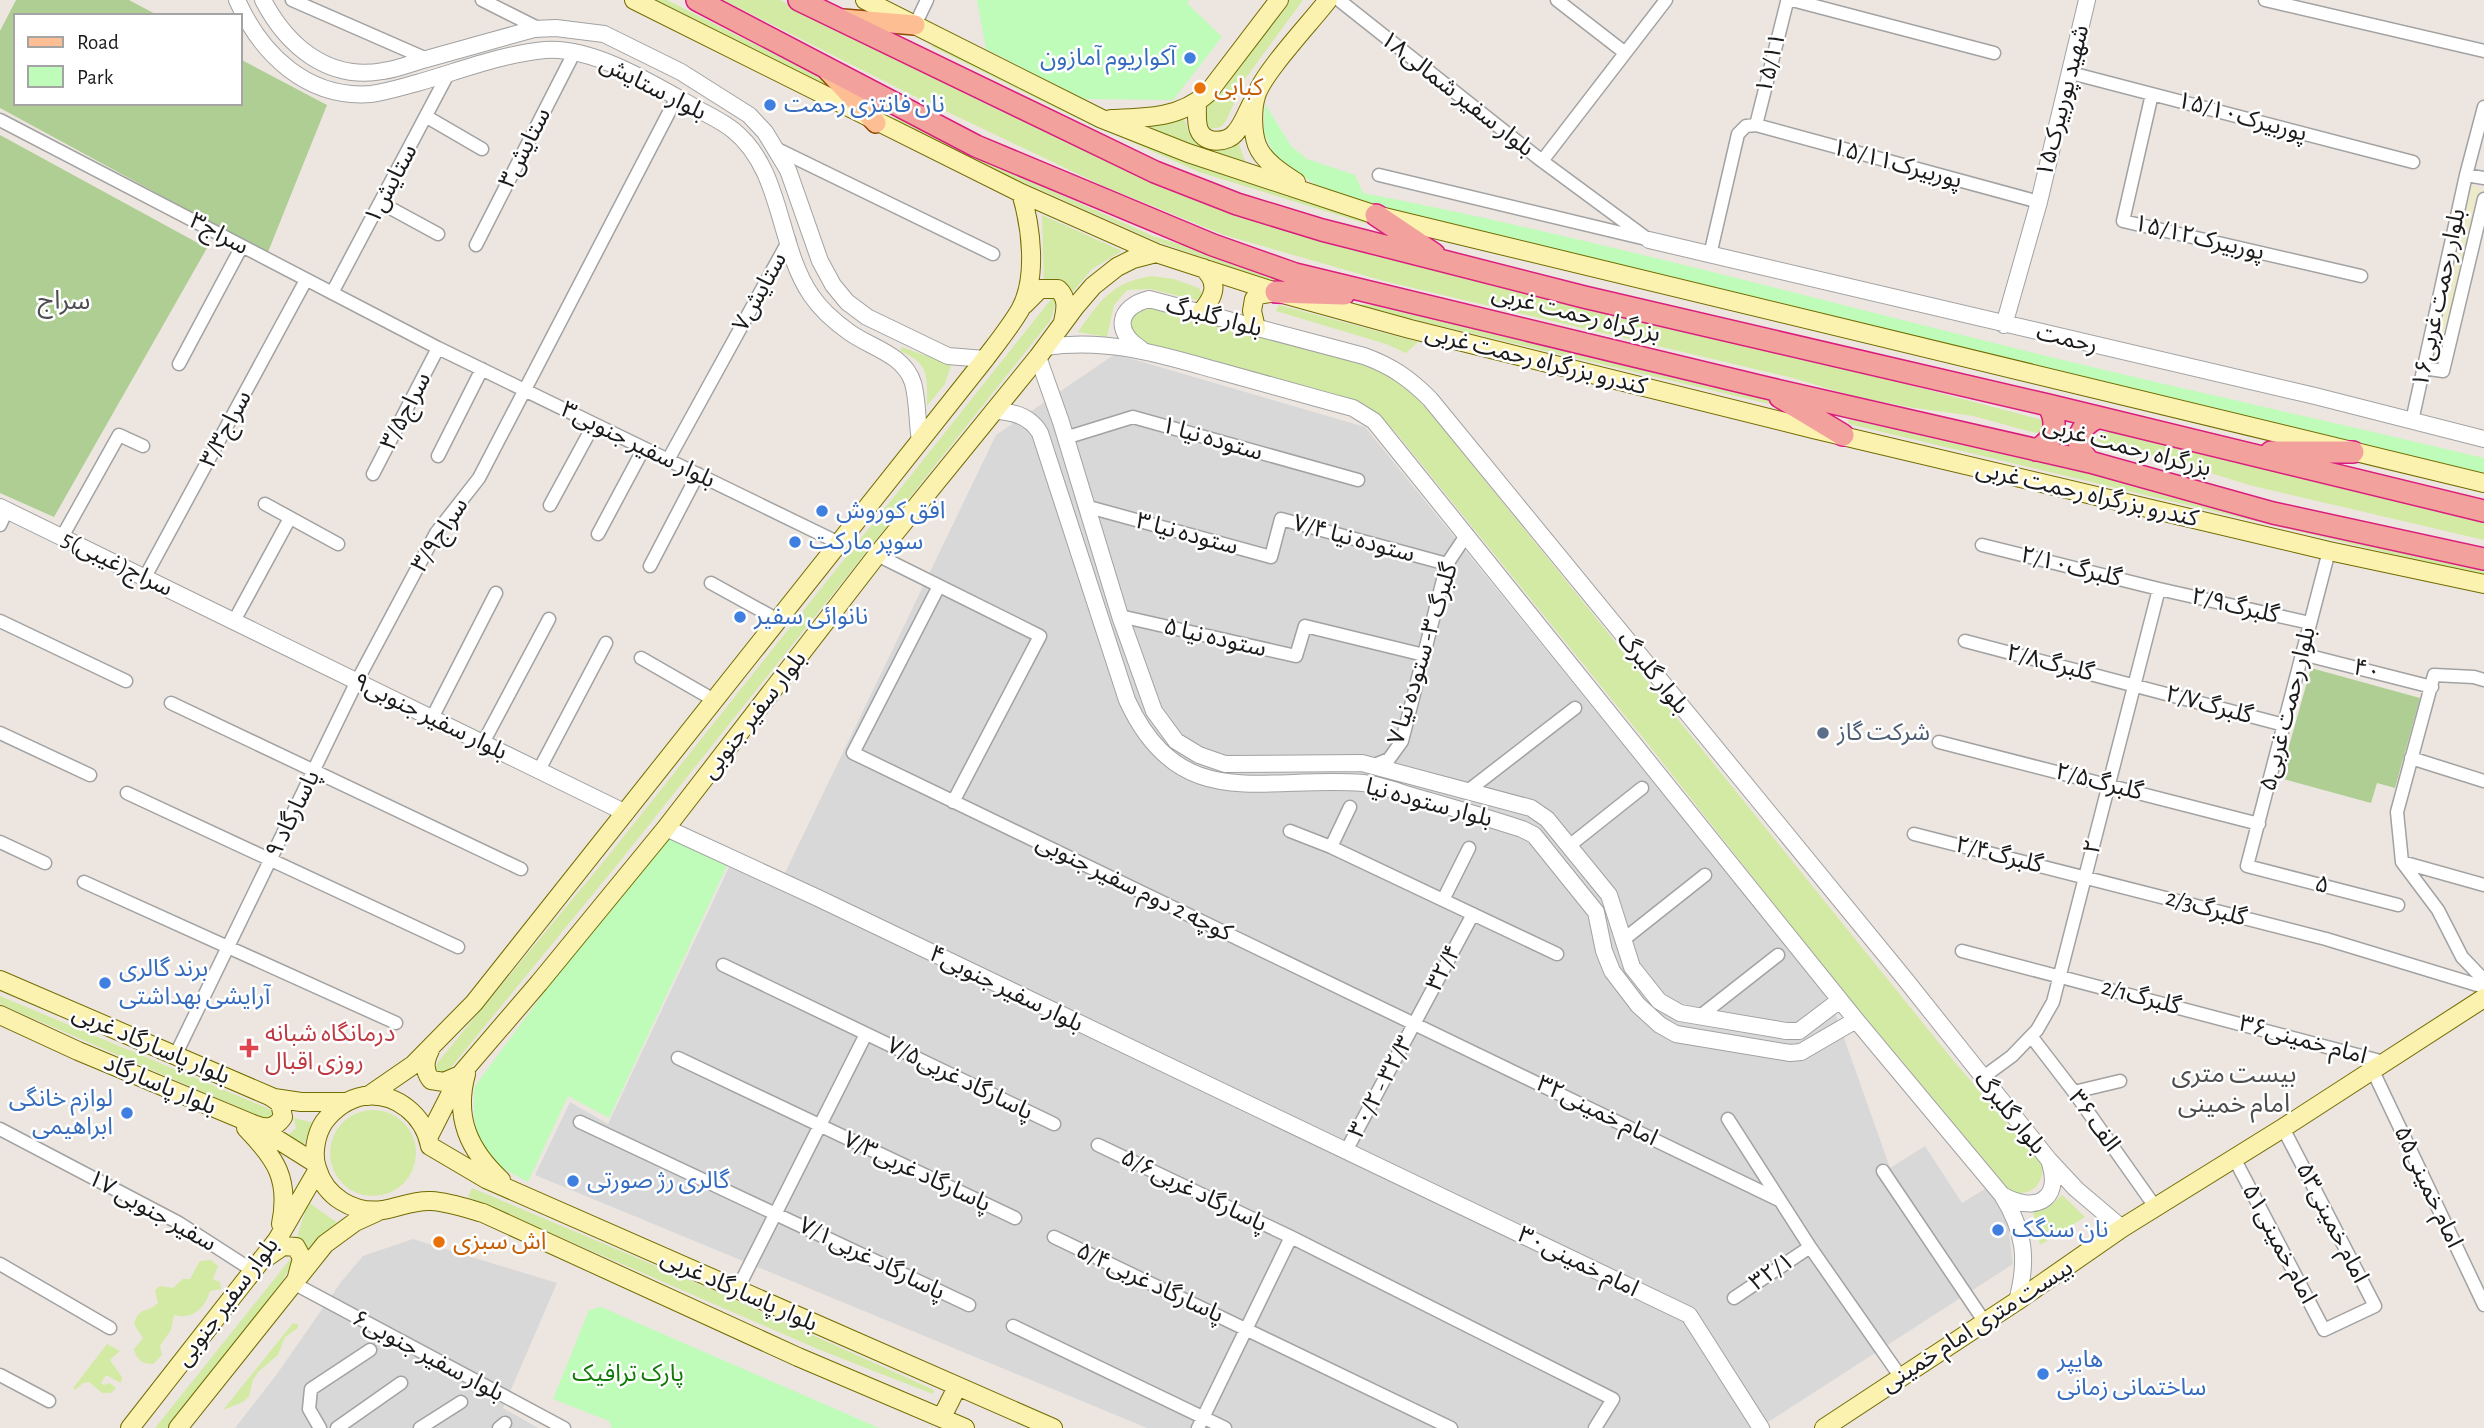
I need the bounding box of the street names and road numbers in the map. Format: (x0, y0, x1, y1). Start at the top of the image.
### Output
street label: شهید پوربیرک۱۵ (2033, 23, 2096, 180)
street label: بلوار سفیر شمالی۱۸ (1375, 27, 1538, 162)
street label: ۱۵/۱۱ (1752, 30, 1790, 96)
street label: بلوار ستایش (595, 51, 710, 126)
street label: پوربیرک۱۵/۱۰ (2174, 88, 2310, 148)
street label: ستایش۳ (495, 104, 555, 192)
street label: پوربیرک۱۵/۱۱ (1829, 135, 1965, 195)
street label: ستایش۱ (360, 140, 422, 228)
street label: بلوار رحمت غربی۱۶ (2408, 207, 2471, 390)
street label: سراج۳ (184, 209, 252, 263)
street label: پوربیرک۱۵/۱۲ (2131, 211, 2267, 267)
street label: ستایش۷ (729, 249, 791, 336)
street label: بزرگراه رحمت غربی (1489, 280, 1663, 348)
street label: بلوار گلبرگ (1163, 292, 1265, 342)
street label: کندرو بزرگراه رحمت غربی (1423, 320, 1651, 400)
street label: رحمت (2034, 320, 2100, 359)
street label: سراج۳/۵ (376, 369, 439, 455)
street label: سراج۳/۳ (196, 387, 260, 473)
street label: بلوار سفیر جنوبی۳ (557, 397, 719, 494)
street label: بزرگراه رحمت غربی (2040, 412, 2214, 482)
street label: ستوده نیا ۱ (1158, 413, 1265, 466)
street label: کندرو بزرگراه رحمت غربی (1973, 456, 2202, 532)
street label: سراج۳/۹ (407, 494, 476, 579)
street label: ستوده نیا ۳ (1133, 509, 1240, 560)
street label: ستوده نیا ۷/۴ (1290, 511, 1417, 568)
street label: 5سراج(غیبی) (56, 527, 176, 605)
street label: گلبرگ۲/۱۰ (2018, 542, 2125, 592)
street label: گلبرگ ۳- ستوده نیا ۷ (1383, 559, 1463, 748)
street label: گلبرگ۲/۹ (2189, 583, 2282, 629)
street label: ستوده نیا ۵ (1161, 615, 1269, 662)
street label: بلوار رحمت غربی۵ (2256, 624, 2321, 794)
street label: بلوار گلبرگ (1612, 627, 1694, 719)
street label: گلبرگ۲/۸ (2004, 640, 2098, 687)
street label: بلوار سفیر جنوبی (697, 647, 812, 784)
street label: ۴۰ (2351, 655, 2383, 685)
street label: بلوار سفیر جنوبی۹ (349, 669, 511, 766)
street label: گلبرگ۲/۷ (2163, 681, 2257, 729)
street label: گلبرگ۲/۵ (2053, 759, 2147, 806)
street label: پاسارگاد ۹ (261, 766, 326, 862)
street label: بلوار ستوده نیا (1363, 775, 1495, 832)
street label: کوچه 2 دوم سفیر جنوبی (1030, 830, 1237, 951)
street label: گلبرگ۲/۴ (1953, 832, 2047, 879)
street label: ۲ (2080, 837, 2106, 857)
street label: ۵ (2312, 872, 2332, 898)
street label: 2/3گلبرگ (2163, 885, 2250, 932)
street label: بلوار سفیر جنوبی۴ (925, 941, 1087, 1038)
street label: ۳۲/۴ (1422, 941, 1466, 995)
street label: 2/1گلبرگ (2099, 974, 2185, 1020)
street label: بلوار پاسارگاد غربی (68, 999, 234, 1091)
street label: امام خمینی۳۶ (2235, 1011, 2369, 1073)
street label: پاسارگاد غربی۷/۵ (882, 1032, 1037, 1127)
street label: ۳۰/۲ - ۳۲/۳ (1344, 1032, 1418, 1142)
street label: بلوار پاسارگاد (99, 1048, 221, 1122)
street label: بلوار گلبرگ (1969, 1067, 2051, 1159)
street label: امام خمینی۳۲ (1531, 1071, 1661, 1155)
street label: ۳۶ الف (2064, 1086, 2124, 1156)
street label: امام خمینی۵۵ (2385, 1122, 2467, 1254)
street label: پاسارگاد غربی۷/۳ (839, 1127, 995, 1219)
street label: پاسارگاد غربی۵/۶ (1116, 1144, 1271, 1239)
street label: امام خمینی۵۳ (2287, 1159, 2372, 1289)
street label: سفیر جنوبی ۱۷ (83, 1166, 220, 1257)
street label: امام خمینی۵۱ (2233, 1180, 2320, 1310)
street label: پاسارگاد غربی۷/۱ (794, 1212, 949, 1307)
street label: امام خمینی۳۰ (1512, 1222, 1642, 1306)
street label: بلوار سفیر جنوبی (171, 1233, 284, 1371)
street label: پاسارگاد غربی۵/۴ (1072, 1238, 1228, 1330)
street label: بلوار پاسارگاد غربی (656, 1245, 821, 1338)
street label: ۳۲/۱ (1745, 1249, 1799, 1295)
street label: بیست متری امام خمینی (1877, 1255, 2080, 1401)
street label: بلوار سفیر جنوبی۶ (348, 1306, 508, 1407)

